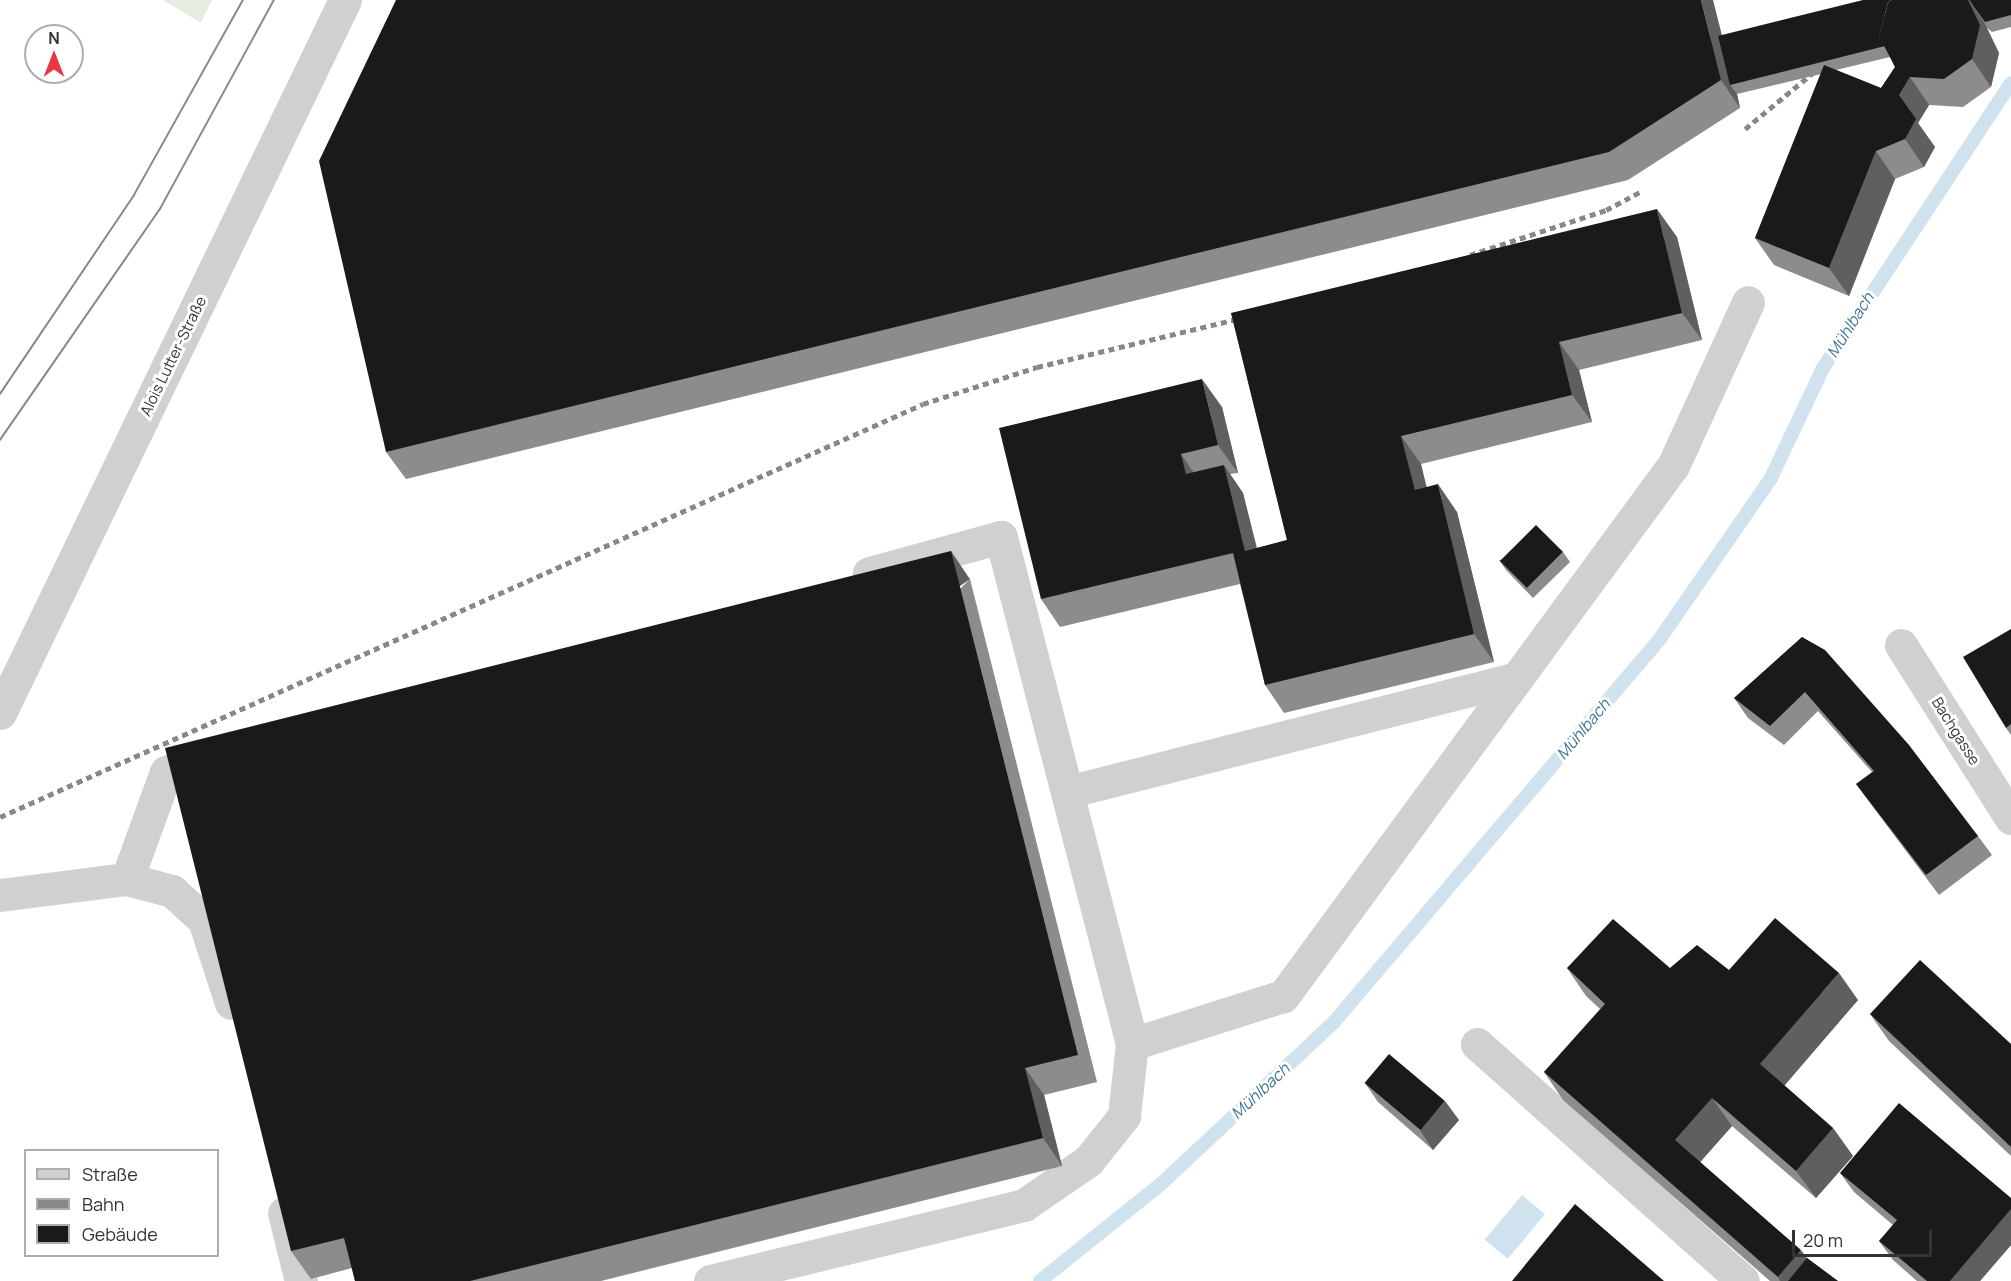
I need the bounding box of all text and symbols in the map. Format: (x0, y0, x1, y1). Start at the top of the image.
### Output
north arrow (24, 24, 84, 84)
text: N (48, 27, 60, 49)
water label: Mühlbach (1823, 289, 1877, 361)
street label: Alois Lutter-Straße (136, 293, 210, 419)
street label: Bachgasse (1928, 694, 1984, 768)
water label: Mühlbach (1552, 695, 1614, 763)
water label: Mühlbach (1227, 1059, 1293, 1123)
legend (24, 1149, 219, 1257)
text: Straße (82, 1162, 138, 1186)
text: Bahn (82, 1192, 124, 1216)
scale bar (1795, 1218, 1934, 1256)
text: Gebäude (82, 1222, 158, 1246)
text: 20 m (1803, 1228, 1843, 1252)

